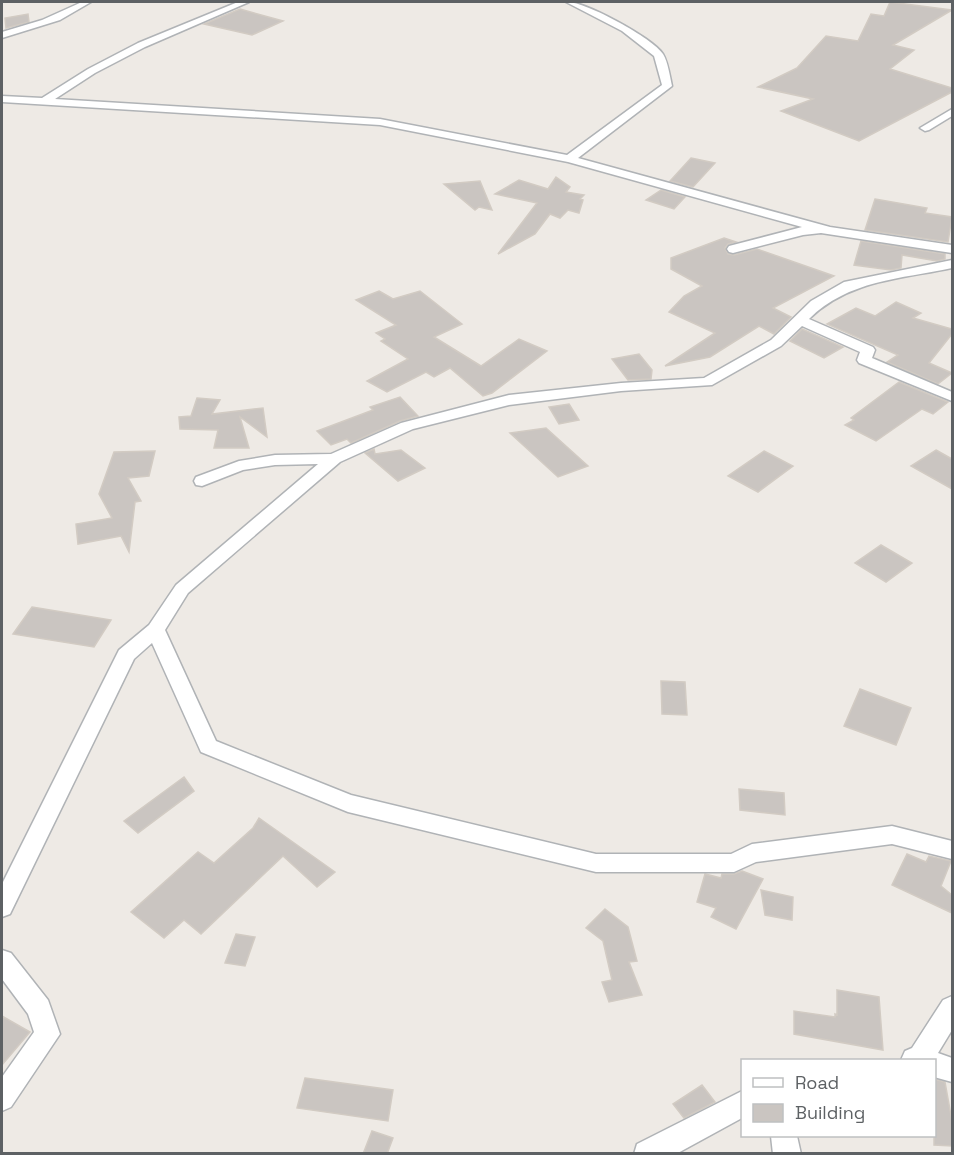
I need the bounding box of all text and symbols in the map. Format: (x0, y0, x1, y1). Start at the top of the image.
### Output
legend (741, 1059, 936, 1137)
text: Road (795, 1071, 839, 1094)
text: Building (795, 1101, 865, 1124)

